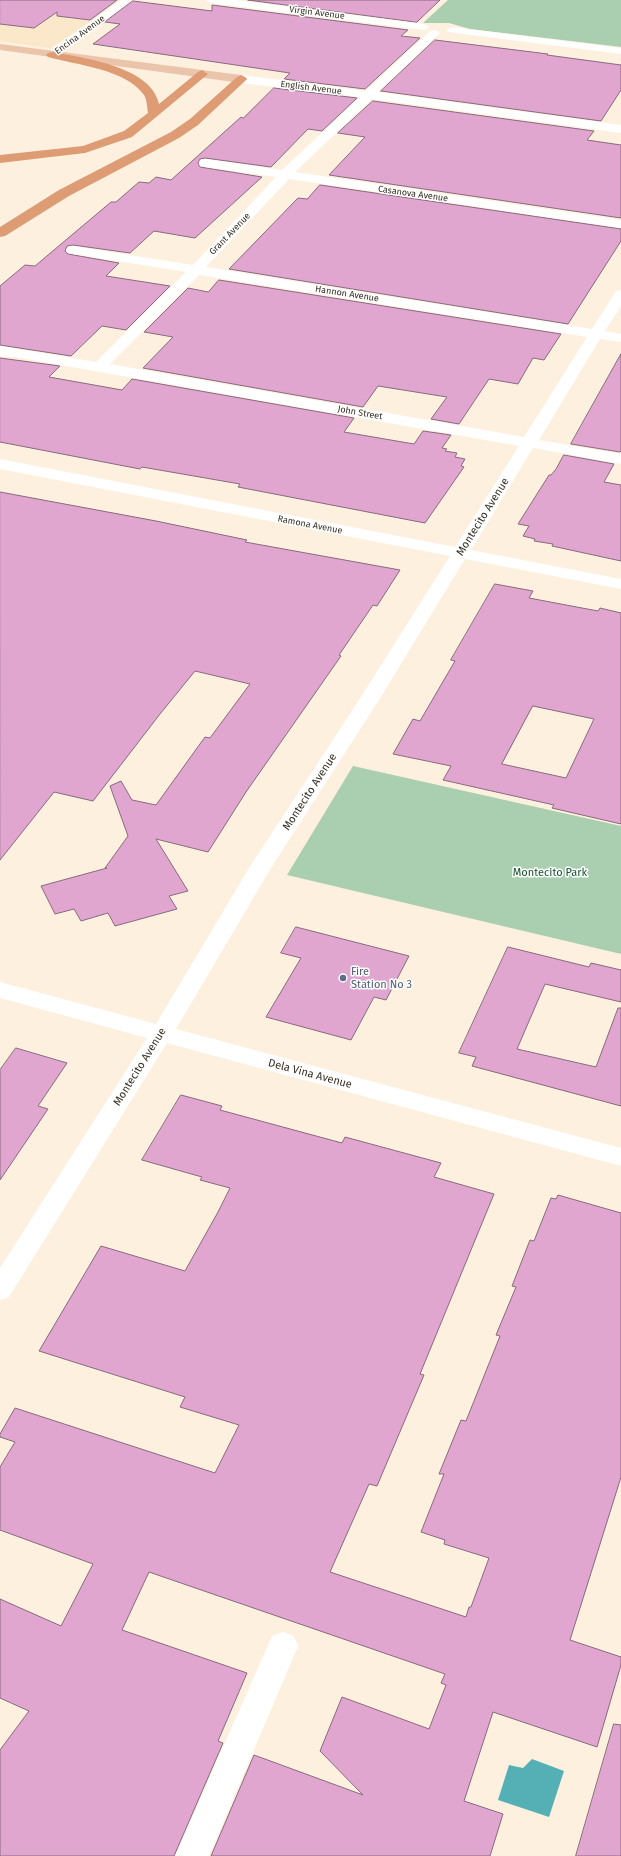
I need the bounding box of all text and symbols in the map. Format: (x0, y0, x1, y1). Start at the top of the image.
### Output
street label: Virgin Avenue (289, 4, 345, 22)
street label: Encina Avenue (53, 13, 107, 57)
street label: English Avenue (280, 79, 342, 97)
street label: Casanova Avenue (377, 184, 449, 204)
street label: Grant Avenue (207, 211, 253, 257)
street label: Hannon Avenue (314, 284, 380, 304)
street label: John Street (337, 404, 383, 422)
street label: Montecito Avenue (454, 476, 512, 558)
street label: Ramona Avenue (277, 513, 343, 537)
street label: Montecito Avenue (280, 751, 340, 833)
park label: Montecito Park (513, 866, 587, 880)
place label: Fire Station No 3 (351, 965, 412, 991)
marker: Fire Station No 3 (338, 973, 348, 983)
street label: Montecito Avenue (111, 1026, 169, 1108)
street label: Dela Vina Avenue (267, 1056, 353, 1092)

